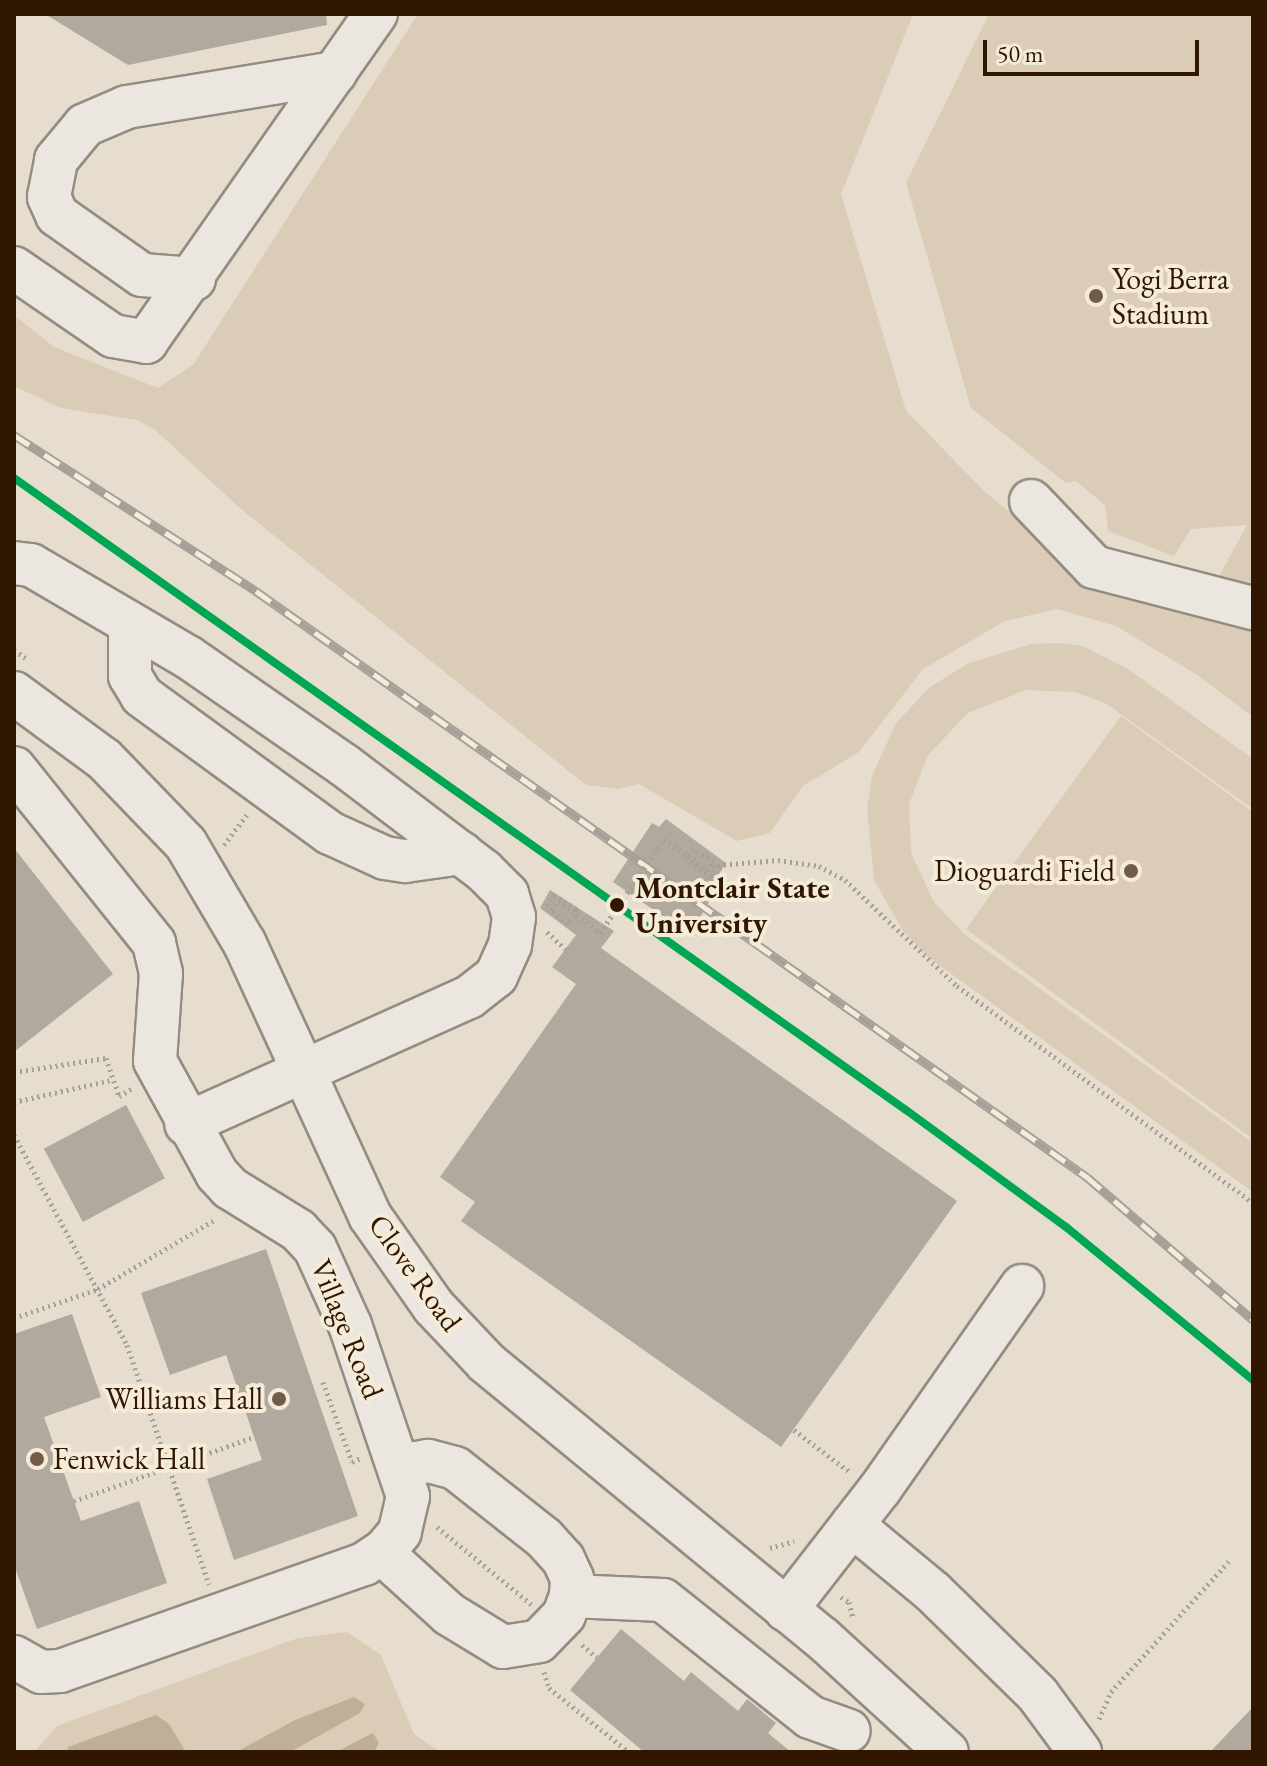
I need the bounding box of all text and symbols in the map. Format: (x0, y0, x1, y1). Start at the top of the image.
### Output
scale bar (987, 24, 1203, 74)
text: 50 m (997, 38, 1044, 69)
place label: Yogi Berra Stadium (1112, 261, 1229, 332)
marker: Yogi Berra Stadium (1087, 287, 1105, 305)
place label: Dioguardi Field (934, 853, 1115, 889)
marker: Dioguardi Field (1122, 862, 1140, 880)
place label: Montclair State University (635, 870, 830, 940)
marker: Montclair State University (606, 894, 628, 916)
street label: Clove Road (361, 1207, 469, 1339)
street label: Village Road (303, 1254, 391, 1404)
place label: Williams Hall (105, 1381, 263, 1417)
marker: Williams Hall (270, 1390, 288, 1408)
place label: Fenwick Hall (53, 1441, 205, 1477)
marker: Fenwick Hall (28, 1450, 46, 1468)

